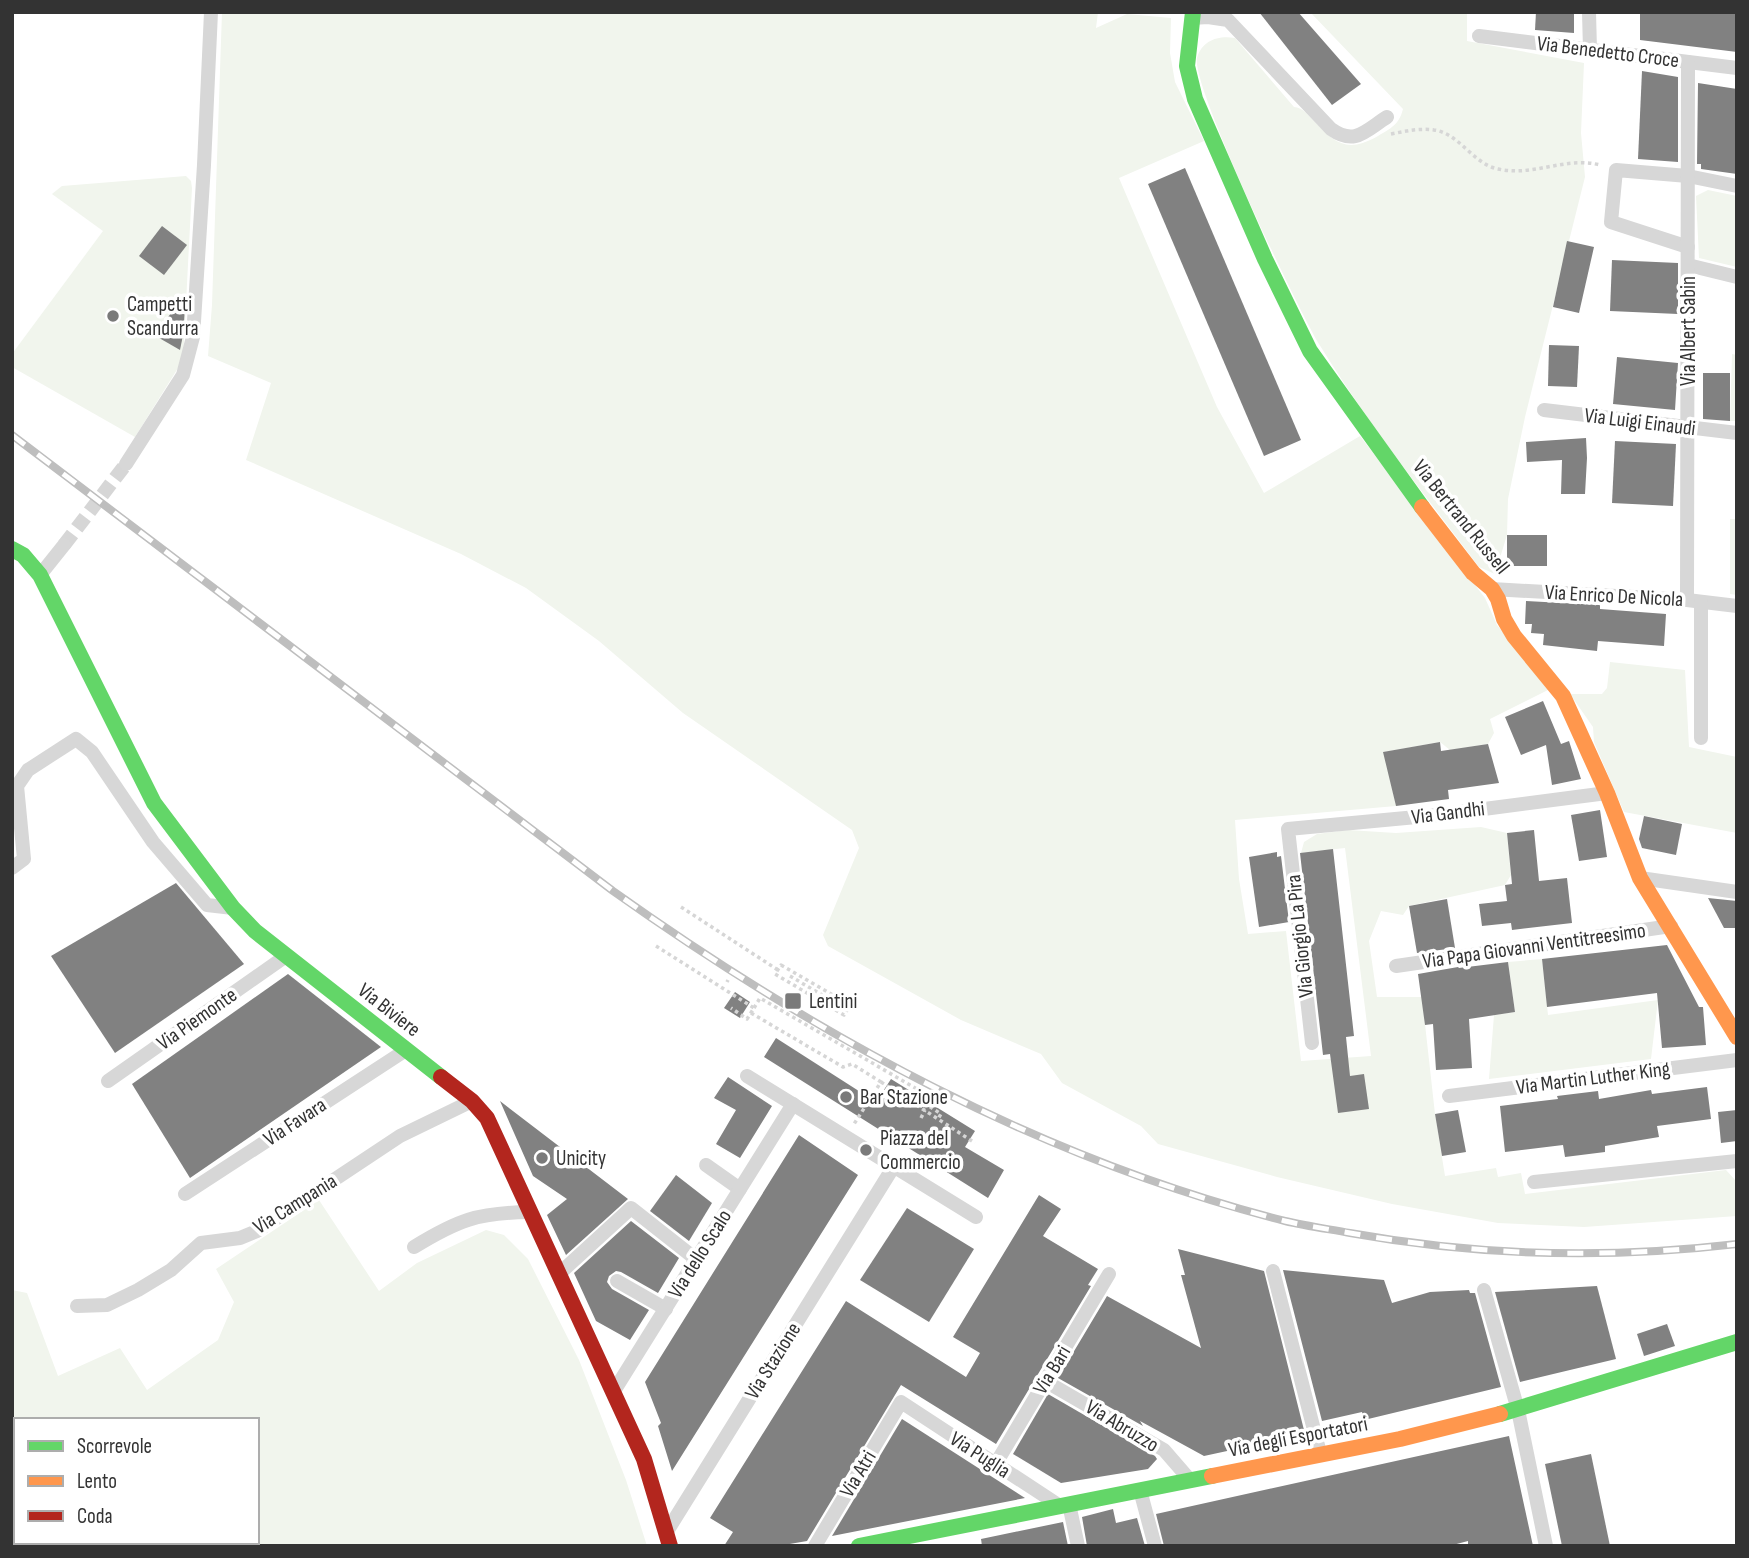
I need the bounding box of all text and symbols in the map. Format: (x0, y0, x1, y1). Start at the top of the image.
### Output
street label: Via Benedetto Croce (1535, 31, 1681, 73)
street label: Via Albert Sabin (1676, 276, 1701, 386)
place label: Campetti Scandurra (127, 292, 199, 341)
marker: Campetti Scandurra (105, 308, 121, 324)
street label: Via Luigi Einaudi (1583, 403, 1697, 441)
street label: Via Bertrand Russell (1407, 455, 1515, 579)
street label: Via Enrico De Nicola (1544, 580, 1684, 612)
street label: Via Gandhi (1410, 796, 1486, 830)
street label: Via Giorgio La Pira (1281, 873, 1319, 999)
street label: Via Papa Giovanni Ventitreesimo (1421, 918, 1647, 974)
street label: Via Biviere (353, 978, 425, 1042)
street label: Via Piemonte (152, 982, 242, 1056)
place label: Lentini (809, 989, 857, 1014)
marker: Lentini (783, 991, 803, 1011)
street label: Via Martin Luther King (1515, 1056, 1671, 1100)
place label: Bar Stazione (860, 1085, 948, 1110)
marker: Bar Stazione (838, 1089, 854, 1105)
street label: Via Favara (259, 1092, 331, 1152)
place label: Piazza del Commercio (880, 1126, 961, 1175)
marker: Piazza del Commercio (858, 1142, 874, 1158)
place label: Unicity (556, 1146, 606, 1171)
marker: Unicity (534, 1150, 550, 1166)
street label: Via Campania (249, 1169, 341, 1239)
street label: Via dello Scalo (663, 1205, 737, 1303)
street label: Via Stazione (740, 1318, 806, 1404)
street label: Via Bari (1028, 1341, 1076, 1399)
street label: Via Abruzzo (1081, 1394, 1163, 1458)
street label: Via degli Esportatori (1226, 1411, 1370, 1463)
legend (14, 1418, 259, 1544)
street label: Via Puglia (945, 1426, 1015, 1484)
text: Scorrevole (77, 1434, 152, 1459)
street label: Via Atri (834, 1446, 882, 1502)
text: Lento (77, 1469, 117, 1494)
text: Coda (77, 1504, 113, 1529)

